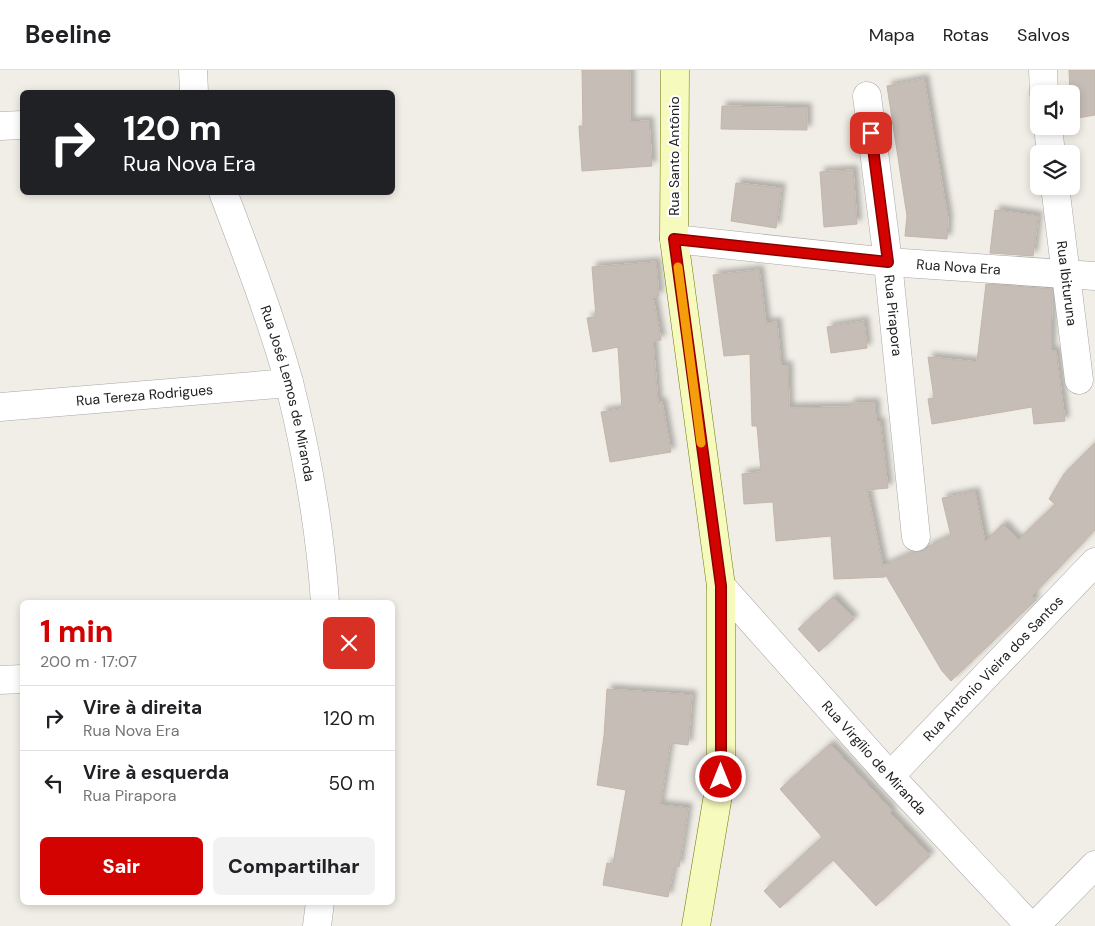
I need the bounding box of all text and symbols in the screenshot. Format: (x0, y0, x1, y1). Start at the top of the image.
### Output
text: Beeline (25, 19, 111, 50)
text: Mapa (869, 23, 915, 47)
text: Rotas (943, 23, 989, 47)
text: Salvos (1017, 23, 1070, 47)
map controls (1030, 85, 1080, 195)
button: sound (1030, 85, 1080, 135)
street label: Rua Santo Antônio (665, 96, 683, 216)
text: 120 m (123, 105, 222, 151)
icon: right (40, 110, 105, 175)
pin (850, 112, 892, 154)
icon: arrive (857, 119, 885, 147)
button: layers (1030, 145, 1080, 195)
text: Rua Nova Era (123, 149, 256, 178)
street label: Rua Ibituruna (1053, 240, 1081, 327)
street label: Rua Nova Era (916, 255, 1001, 279)
street label: Rua Pirapora (880, 274, 907, 357)
street label: Rua José Lemos de Miranda (256, 303, 319, 483)
street label: Rua Tereza Rodrigues (75, 380, 214, 410)
street label: Rua Antônio Vieira dos Santos (919, 592, 1067, 745)
text: 1 min (40, 612, 113, 651)
button: close (323, 617, 375, 669)
text: 200 m · 17:07 (40, 651, 137, 672)
text: Vire à direita (83, 695, 202, 720)
street label: Rua Virgílio de Miranda (818, 697, 930, 818)
icon: right (40, 704, 68, 732)
text: 120 m (323, 706, 375, 731)
text: Rua Nova Era (83, 720, 179, 741)
position arrow (694, 750, 746, 802)
text: Vire à esquerda (83, 760, 229, 785)
icon: left (40, 769, 68, 797)
text: 50 m (328, 771, 375, 796)
text: Rua Pirapora (83, 785, 177, 806)
button: Sair (40, 837, 203, 895)
button: Compartilhar (213, 837, 375, 895)

